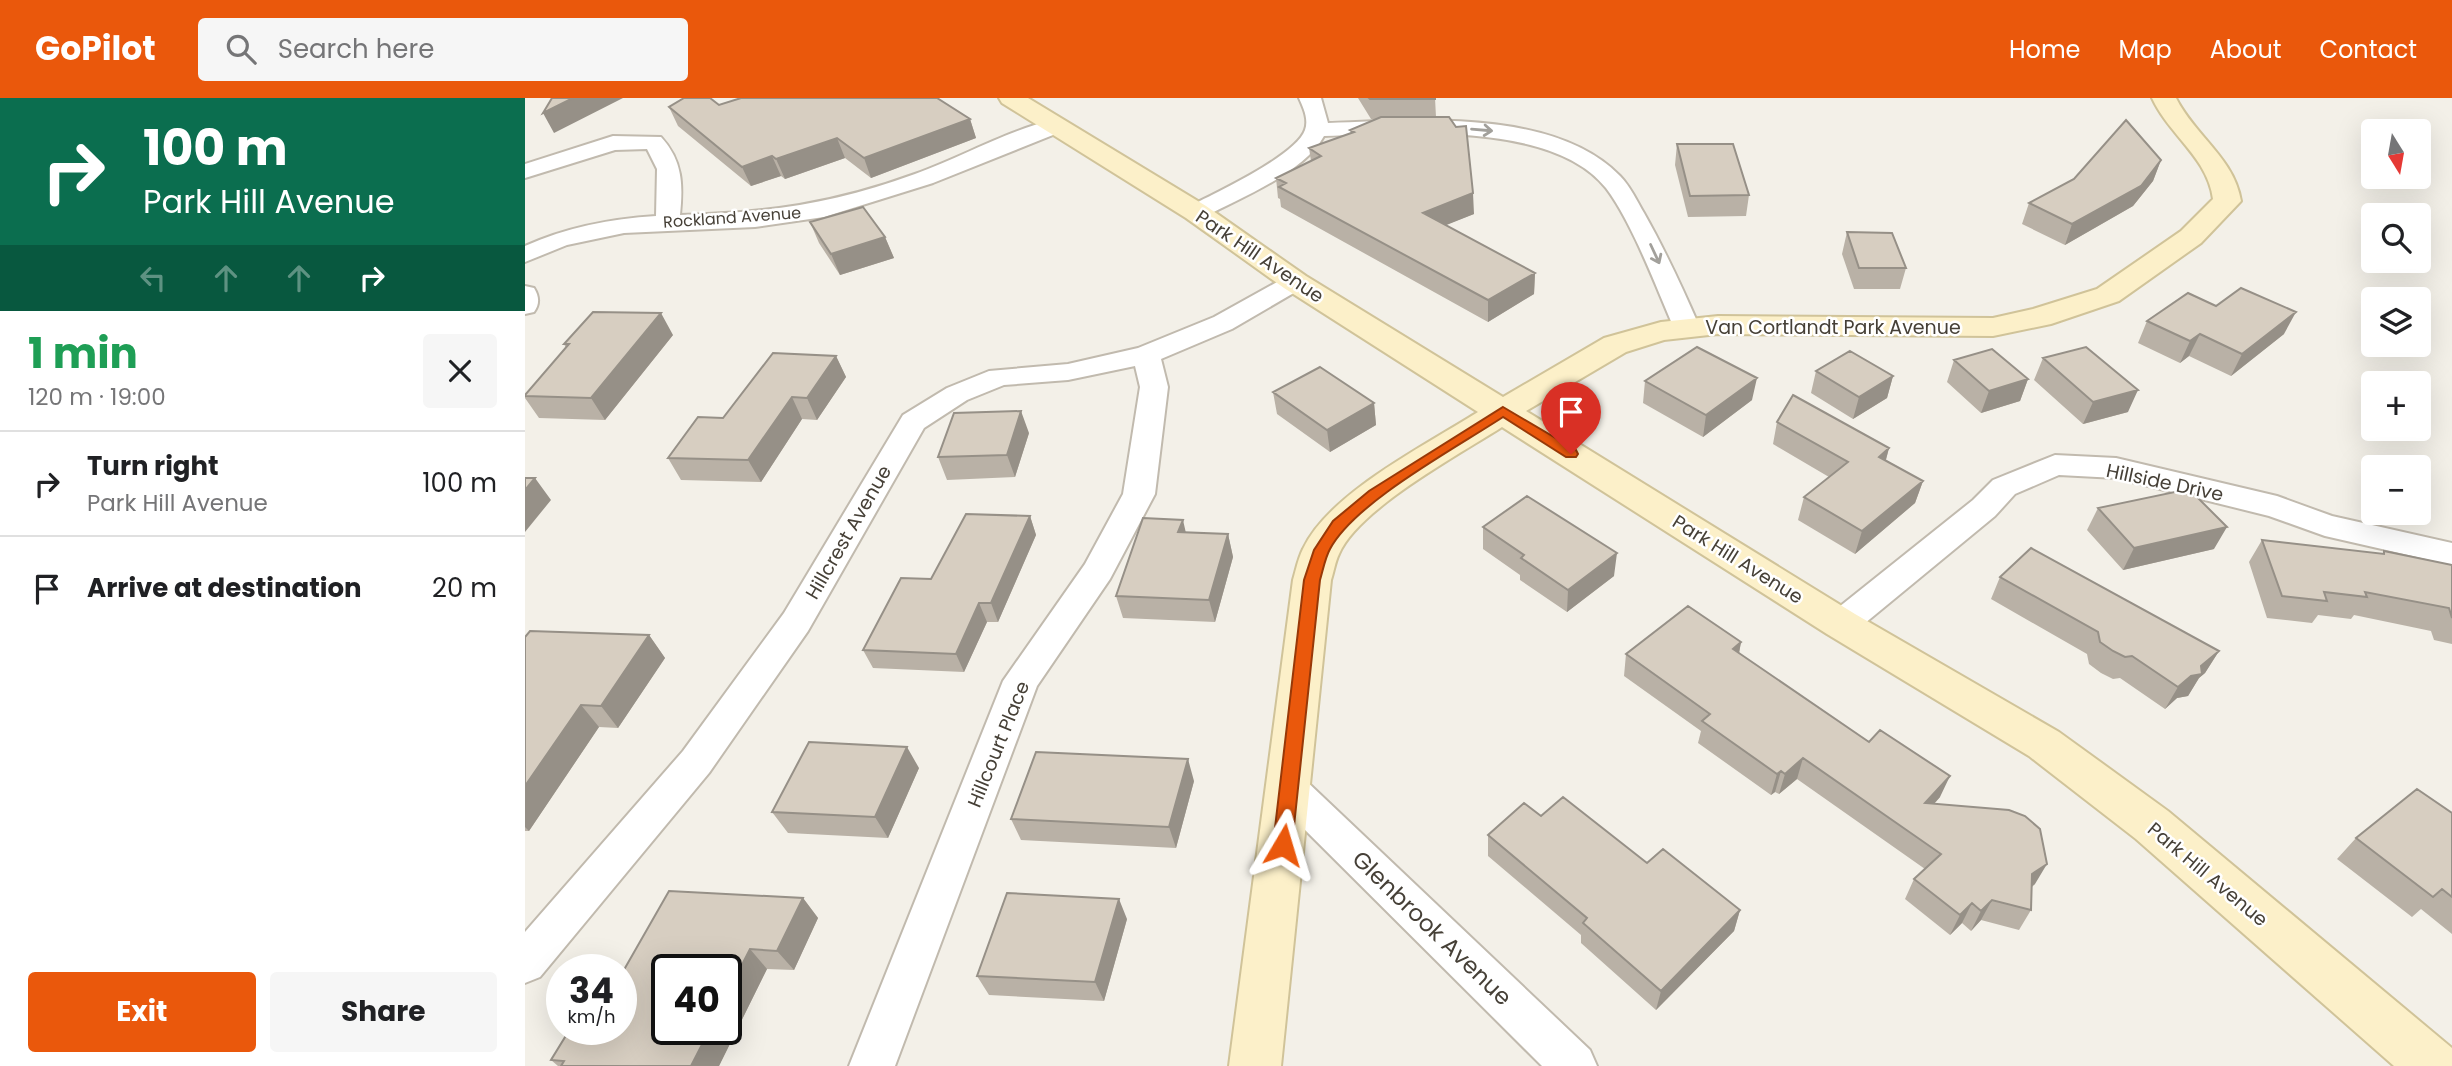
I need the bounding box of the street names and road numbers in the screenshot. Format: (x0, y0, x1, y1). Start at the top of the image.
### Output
street label: Rockland Avenue (662, 201, 802, 234)
street label: Park Hill Avenue (1190, 203, 1329, 309)
street label: Van Cortlandt Park Avenue (1705, 314, 1961, 341)
street label: Hillside Drive (2104, 457, 2226, 508)
street label: Hillcrest Avenue (799, 460, 898, 604)
street label: Park Hill Avenue (1667, 508, 1808, 610)
street label: Hillcourt Place (961, 677, 1036, 811)
street label: Park Hill Avenue (2142, 816, 2274, 933)
street label: Glenbrook Avenue (1345, 843, 1519, 1013)

